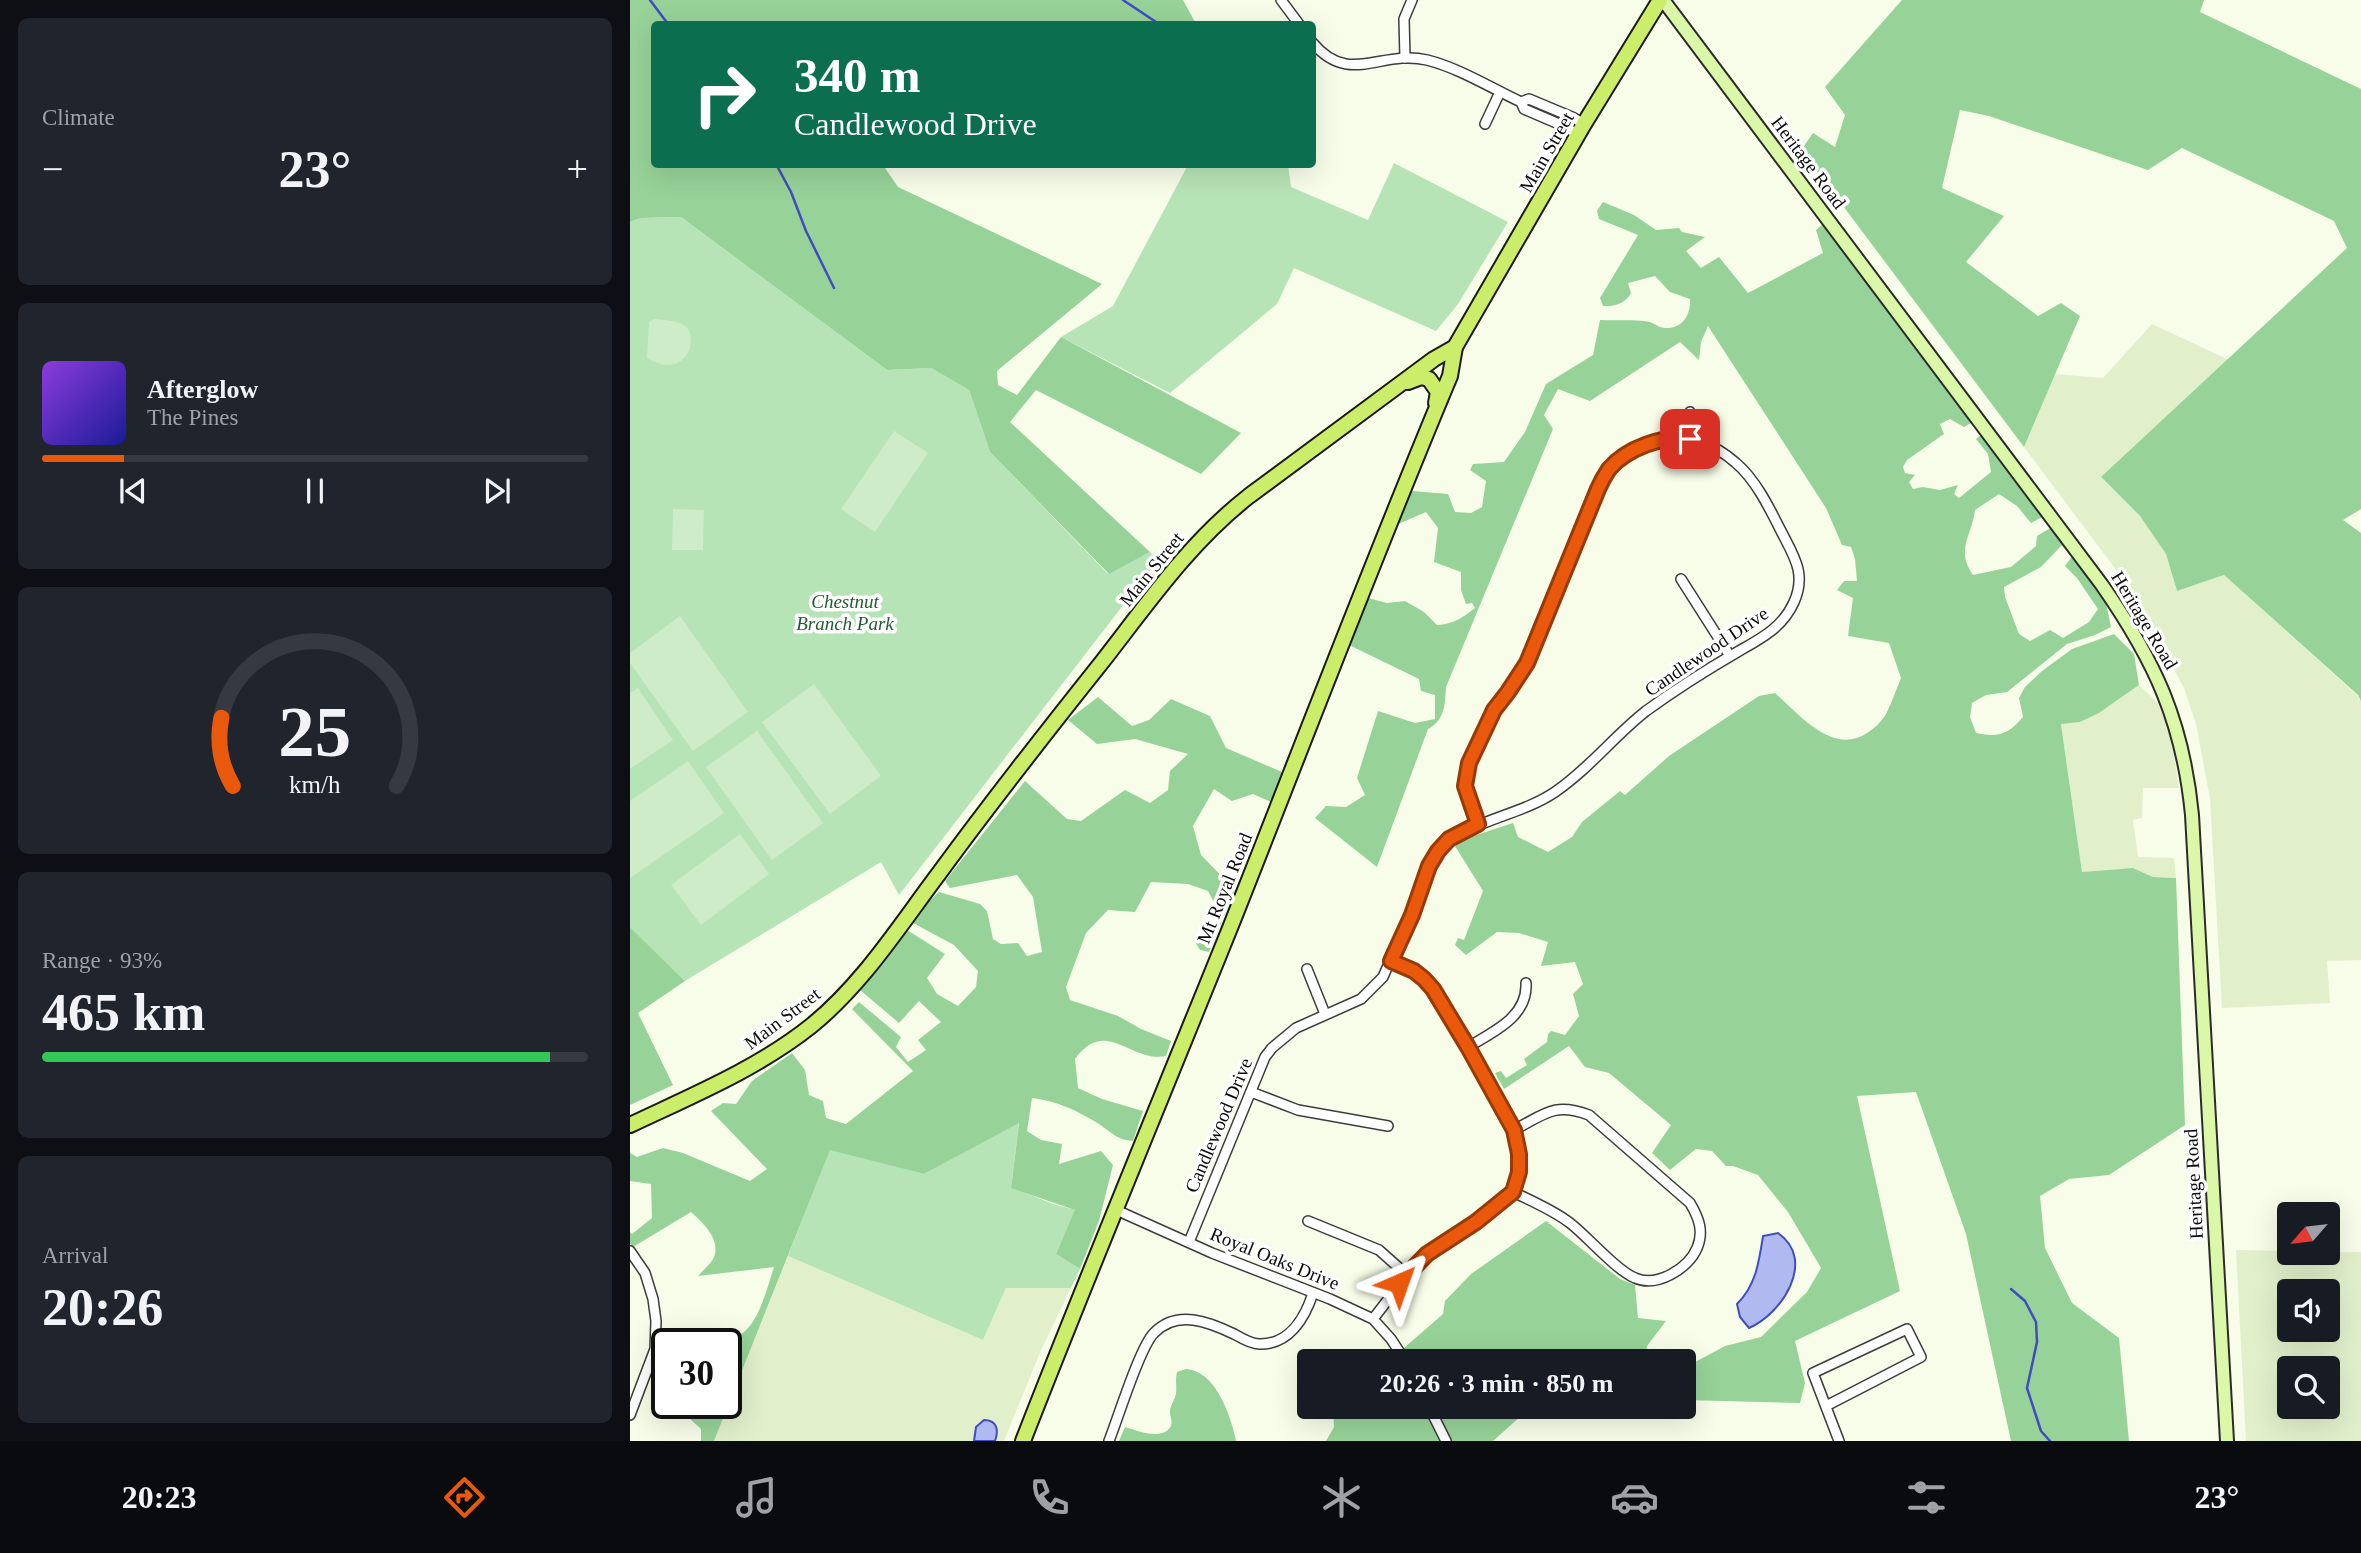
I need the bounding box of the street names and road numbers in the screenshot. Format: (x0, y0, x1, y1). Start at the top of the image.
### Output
street label: Main Street (1515, 108, 1578, 196)
street label: Heritage Road (1767, 112, 1850, 213)
street label: Main Street (1115, 528, 1188, 611)
street label: Heritage Road (2107, 568, 2182, 673)
street label: Candlewood Drive (1641, 602, 1772, 700)
street label: Mt Royal Road (1193, 829, 1256, 946)
street label: Main Street (740, 983, 825, 1054)
street label: Candlewood Drive (1181, 1055, 1256, 1196)
street label: Heritage Road (2180, 1128, 2207, 1240)
street label: Royal Oaks Drive (1207, 1223, 1342, 1294)

